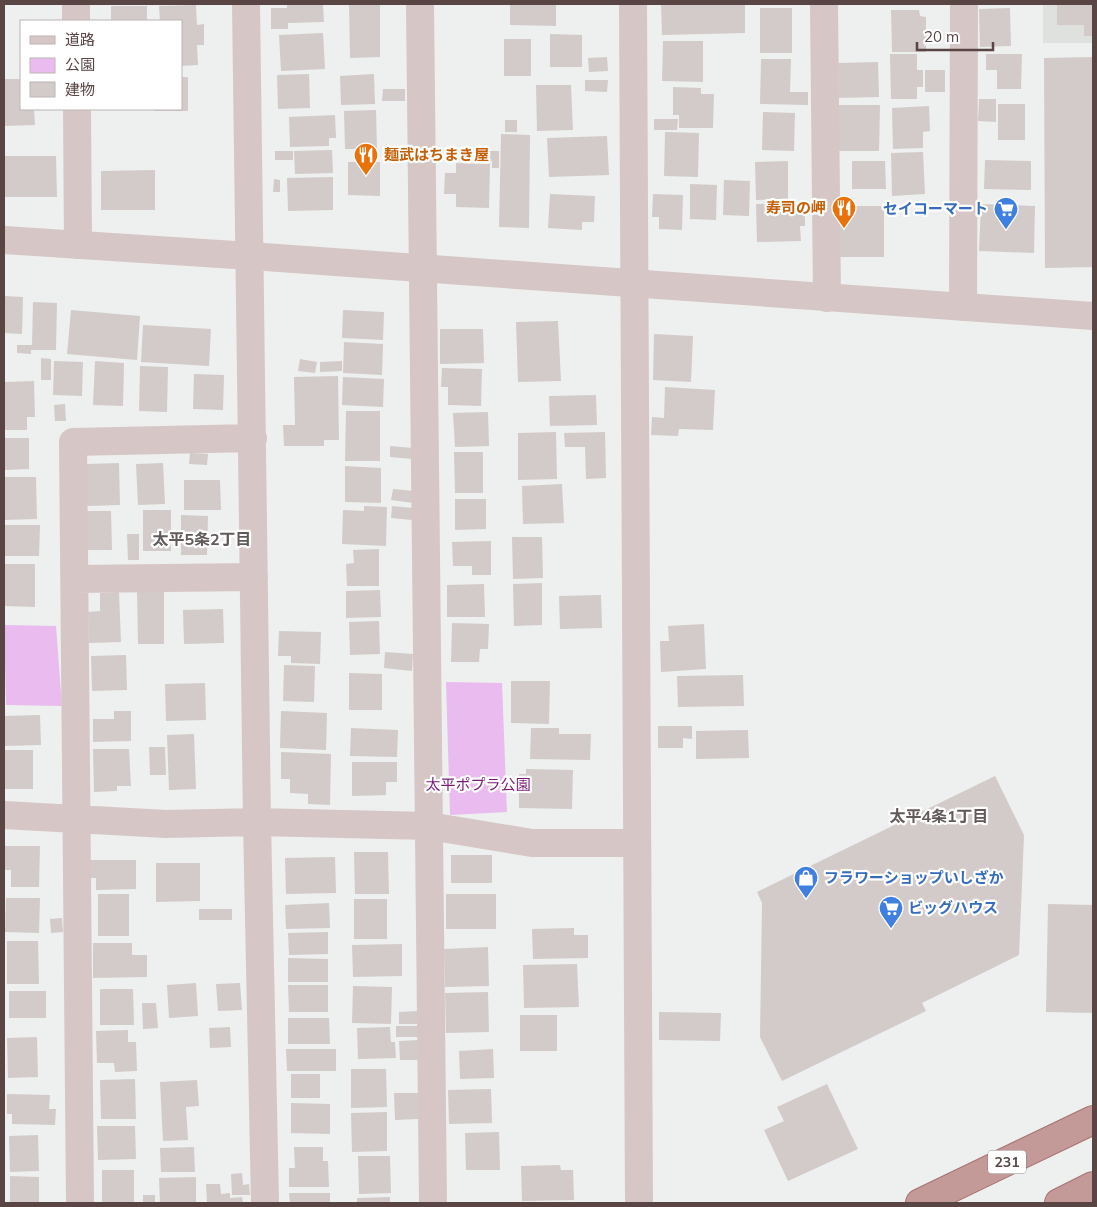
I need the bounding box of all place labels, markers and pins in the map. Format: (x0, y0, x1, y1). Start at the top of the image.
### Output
restaurant icon: 麺武はちまき屋 (353, 142, 379, 176)
place label: 麺武はちまき屋 (384, 145, 489, 164)
restaurant icon: 寿司の岬 (831, 195, 857, 229)
supermarket icon: セイコーマート (993, 196, 1019, 230)
place label: 寿司の岬 (766, 198, 826, 217)
place label: セイコーマート (883, 199, 988, 218)
shop icon: フラワーショップいしざか (793, 865, 819, 899)
place label: フラワーショップいしざか (824, 868, 1004, 887)
supermarket icon: ビッグハウス (878, 895, 904, 929)
place label: ビッグハウス (908, 898, 998, 917)

